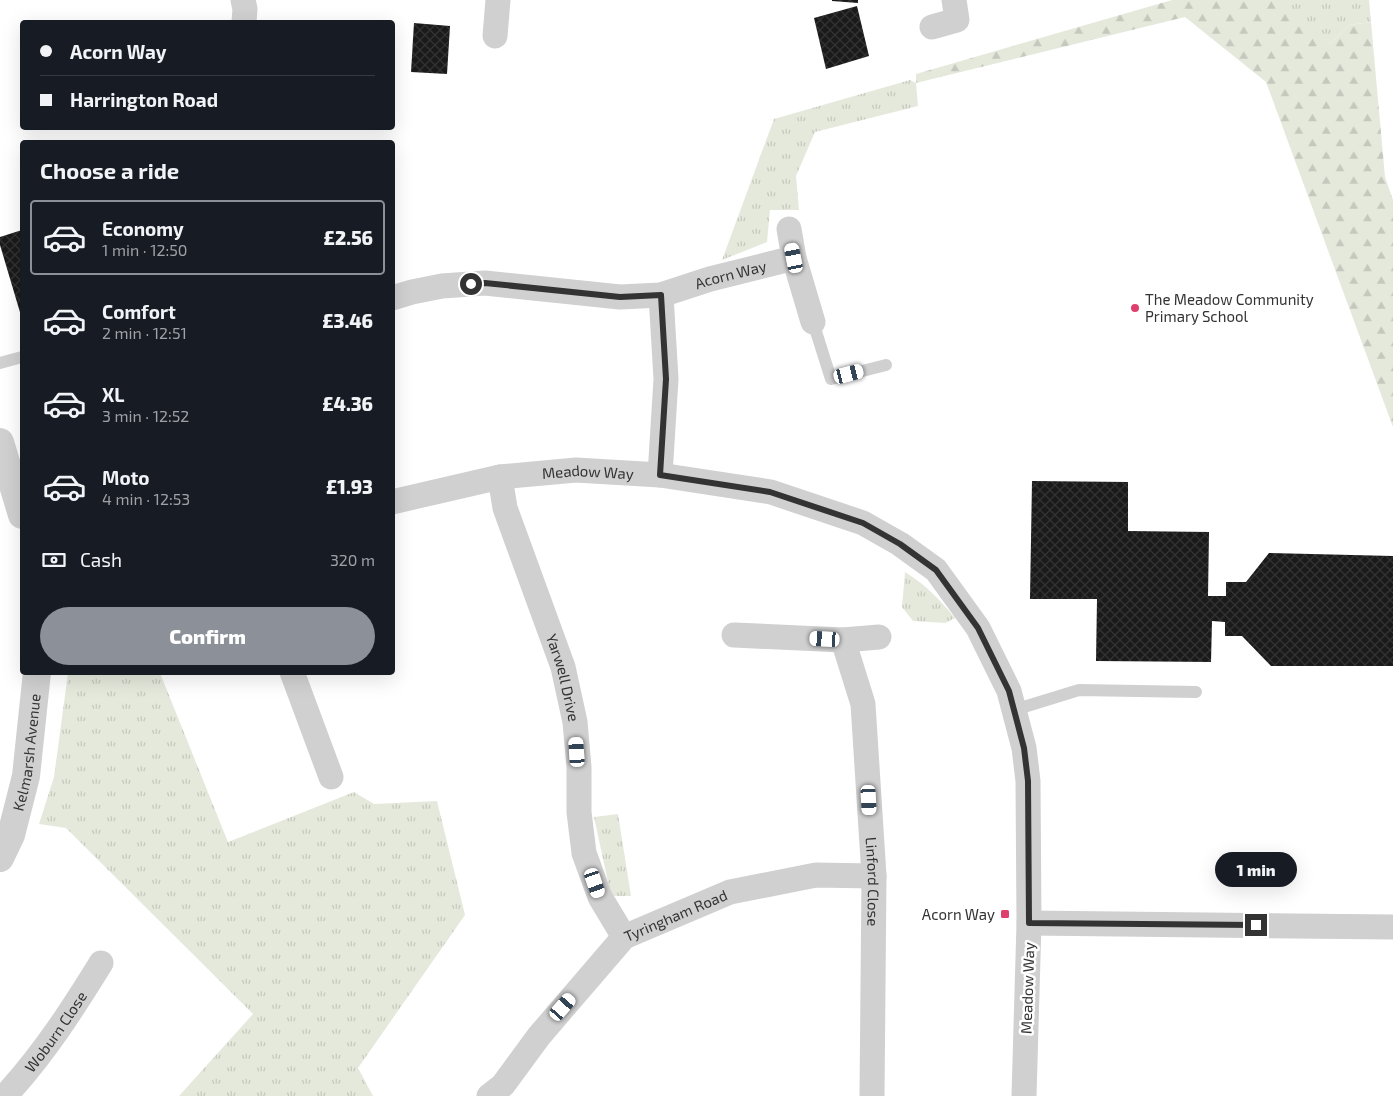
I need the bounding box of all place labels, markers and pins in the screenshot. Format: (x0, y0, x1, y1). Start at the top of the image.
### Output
place label: The Meadow Community Primary School (1145, 290, 1314, 325)
marker: The Meadow Community Primary School (1129, 302, 1141, 314)
place label: Acorn Way (922, 905, 995, 923)
marker: Acorn Way (999, 908, 1011, 920)

